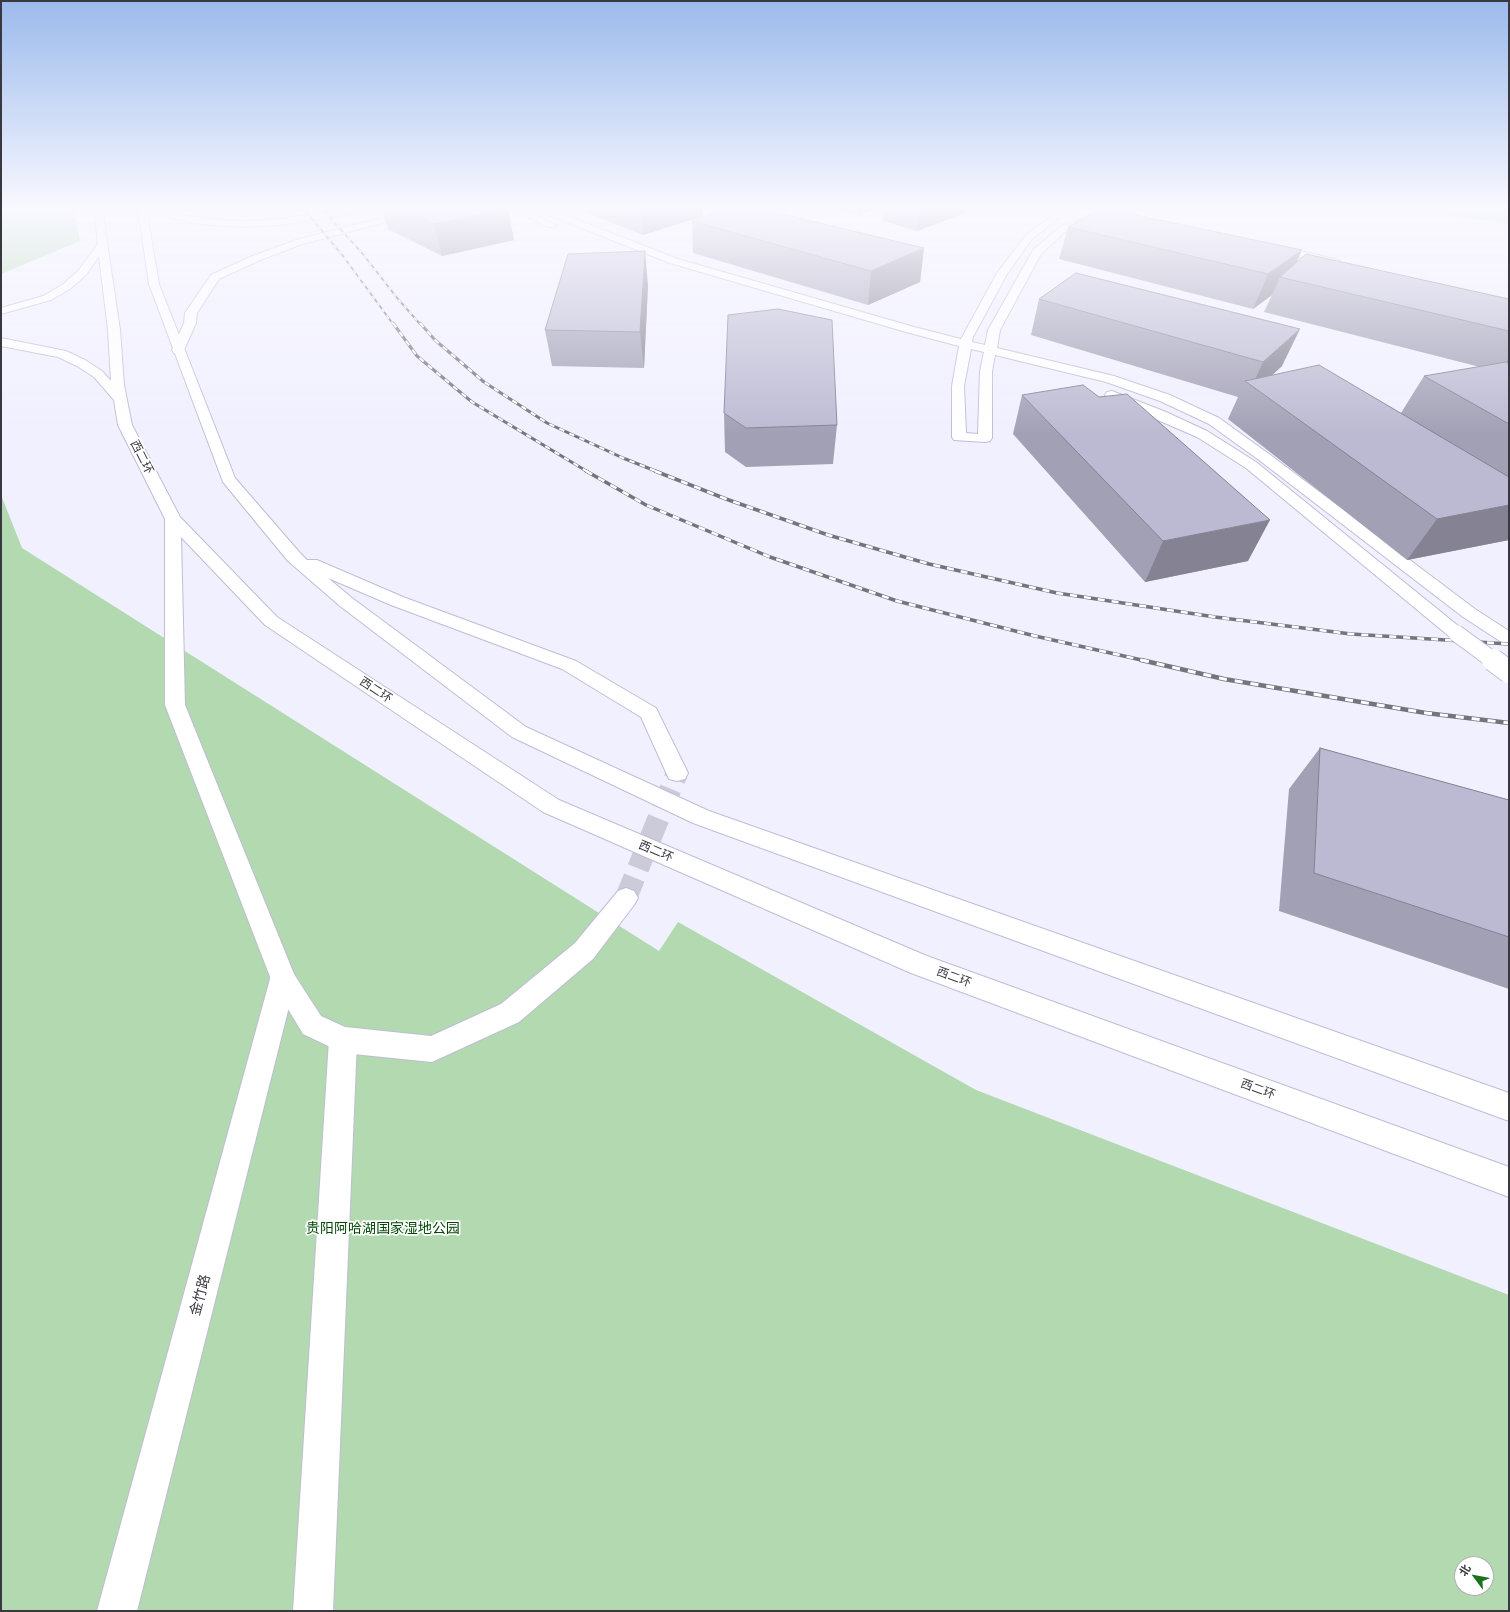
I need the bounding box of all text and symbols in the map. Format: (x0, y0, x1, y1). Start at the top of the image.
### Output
street label: 西二环 (127, 438, 157, 476)
street label: 西二环 (357, 674, 395, 706)
street label: 西二环 (637, 837, 675, 865)
street label: 西二环 (935, 964, 973, 990)
street label: 西二环 (1239, 1076, 1277, 1102)
park label: 贵阳阿哈湖国家湿地公园 (306, 1220, 460, 1236)
street label: 金竹路 (186, 1273, 214, 1317)
north arrow (1454, 1556, 1494, 1596)
text: 北 (1456, 1562, 1473, 1578)

